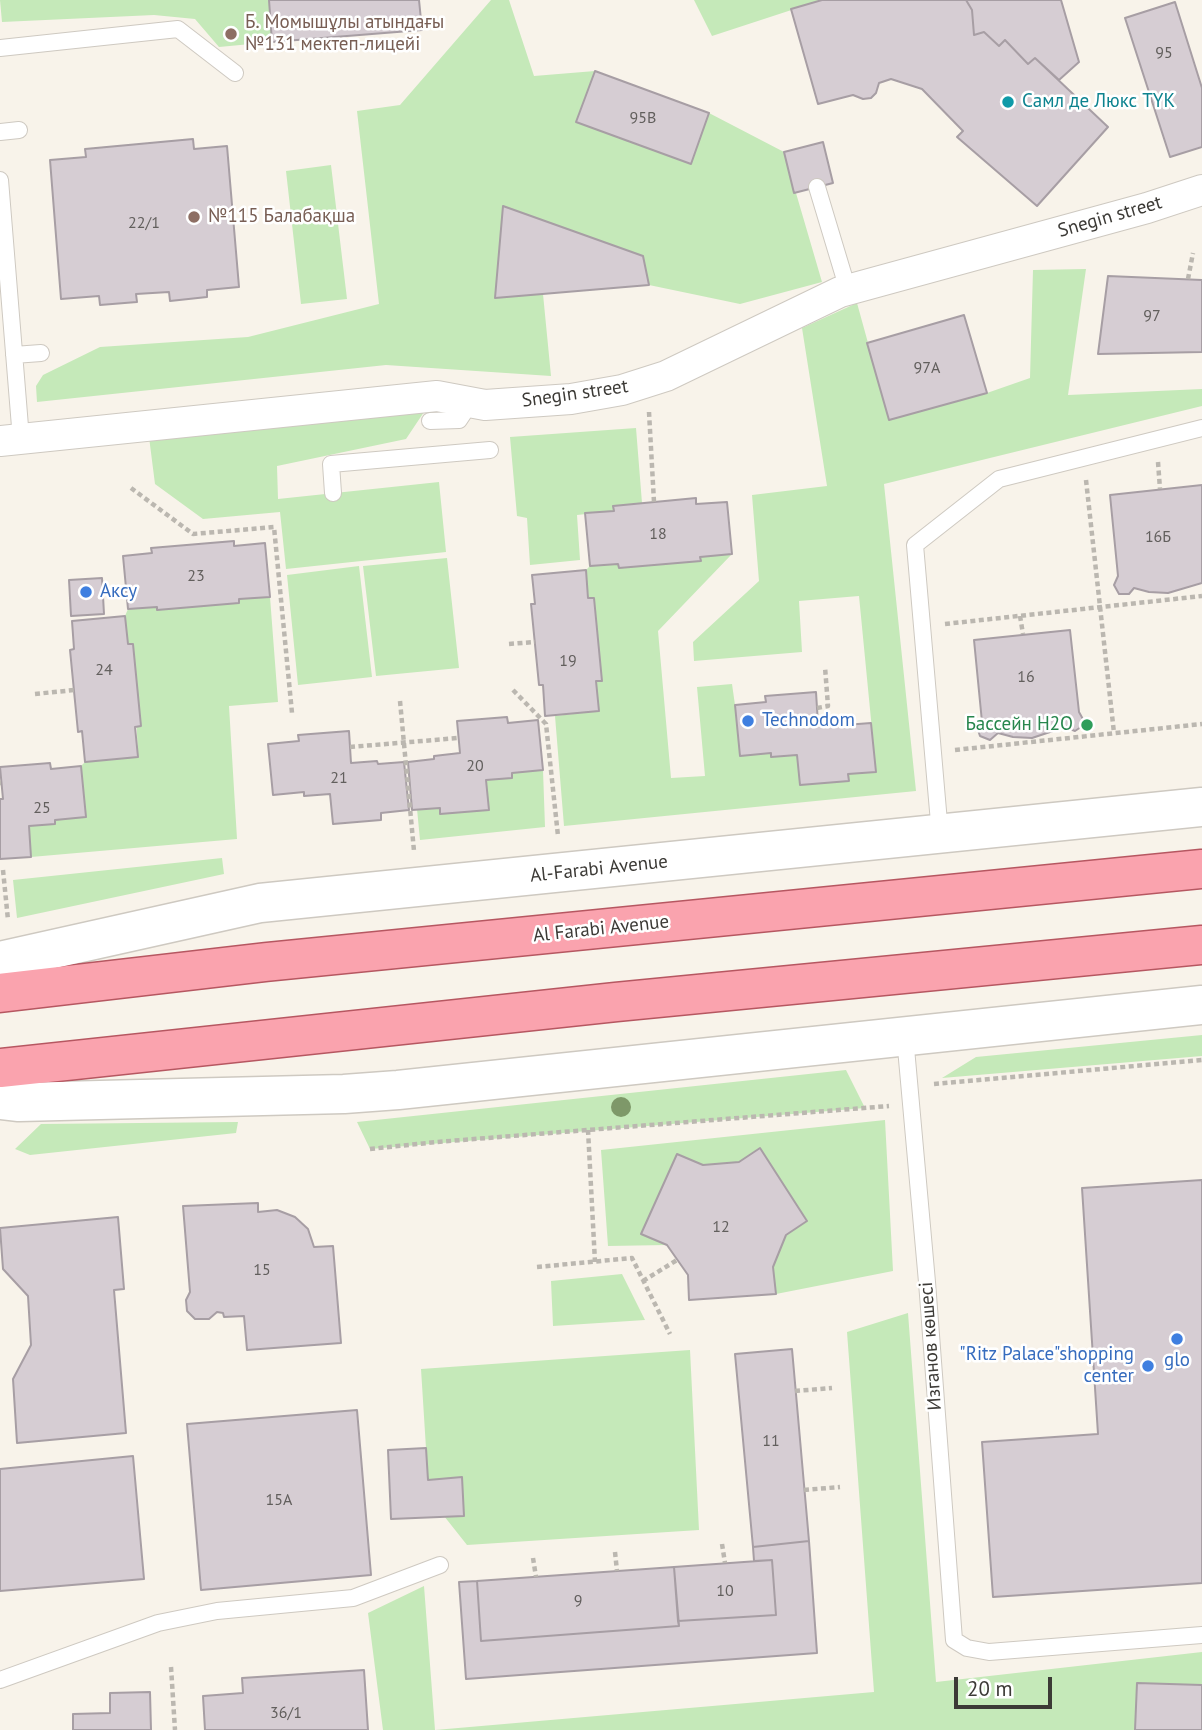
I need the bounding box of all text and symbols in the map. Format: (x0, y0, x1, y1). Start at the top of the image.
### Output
place label: Б. Момышұлы атындағы №131 мектеп-лицейі (245, 12, 444, 56)
marker: Б. Момышұлы атындағы №131 мектеп-лицейі (223, 26, 239, 42)
house number: 95 (1155, 43, 1173, 63)
place label: Самл де Люкс ТҮК (1022, 91, 1175, 113)
marker: Самл де Люкс ТҮК (1000, 94, 1016, 110)
house number: 95В (630, 108, 656, 128)
street label: Snegin street (1055, 191, 1165, 243)
place label: №115 Балабақша (208, 206, 355, 228)
marker: №115 Балабақша (186, 209, 202, 225)
house number: 22/1 (128, 213, 160, 233)
house number: 97 (1143, 306, 1161, 326)
house number: 97А (914, 358, 940, 378)
street label: Snegin street (520, 375, 630, 413)
house number: 18 (649, 524, 667, 544)
house number: 16Б (1145, 527, 1171, 547)
house number: 23 (187, 566, 205, 586)
place label: Аксу (100, 581, 137, 603)
marker: Аксу (78, 584, 94, 600)
house number: 19 (559, 651, 577, 671)
house number: 24 (95, 660, 113, 680)
house number: 16 (1017, 667, 1035, 687)
place label: Technodom (762, 710, 855, 732)
marker: Technodom (740, 713, 756, 729)
place label: Бассейн H2O (965, 714, 1073, 736)
marker: Бассейн H2O (1079, 717, 1095, 733)
house number: 20 (466, 756, 484, 776)
house number: 21 (330, 768, 348, 788)
house number: 25 (33, 798, 51, 818)
street label: Al-Farabi Avenue (529, 850, 669, 888)
street label: Al Farabi Avenue (532, 911, 670, 947)
house number: 12 (712, 1217, 730, 1237)
house number: 15 (253, 1260, 271, 1280)
street label: Изганов көшесі (915, 1281, 947, 1411)
marker: glo (1169, 1331, 1185, 1347)
place label: "Ritz Palace"shopping center (959, 1344, 1134, 1388)
place label: glo (1164, 1350, 1190, 1372)
marker: "Ritz Palace"shopping center (1140, 1358, 1156, 1374)
house number: 11 (762, 1431, 780, 1451)
house number: 15А (266, 1490, 292, 1510)
house number: 10 (716, 1581, 734, 1601)
house number: 9 (574, 1591, 582, 1611)
scale bar (957, 1664, 1055, 1708)
text: 20 m (967, 1675, 1013, 1702)
house number: 36/1 (270, 1703, 302, 1723)

